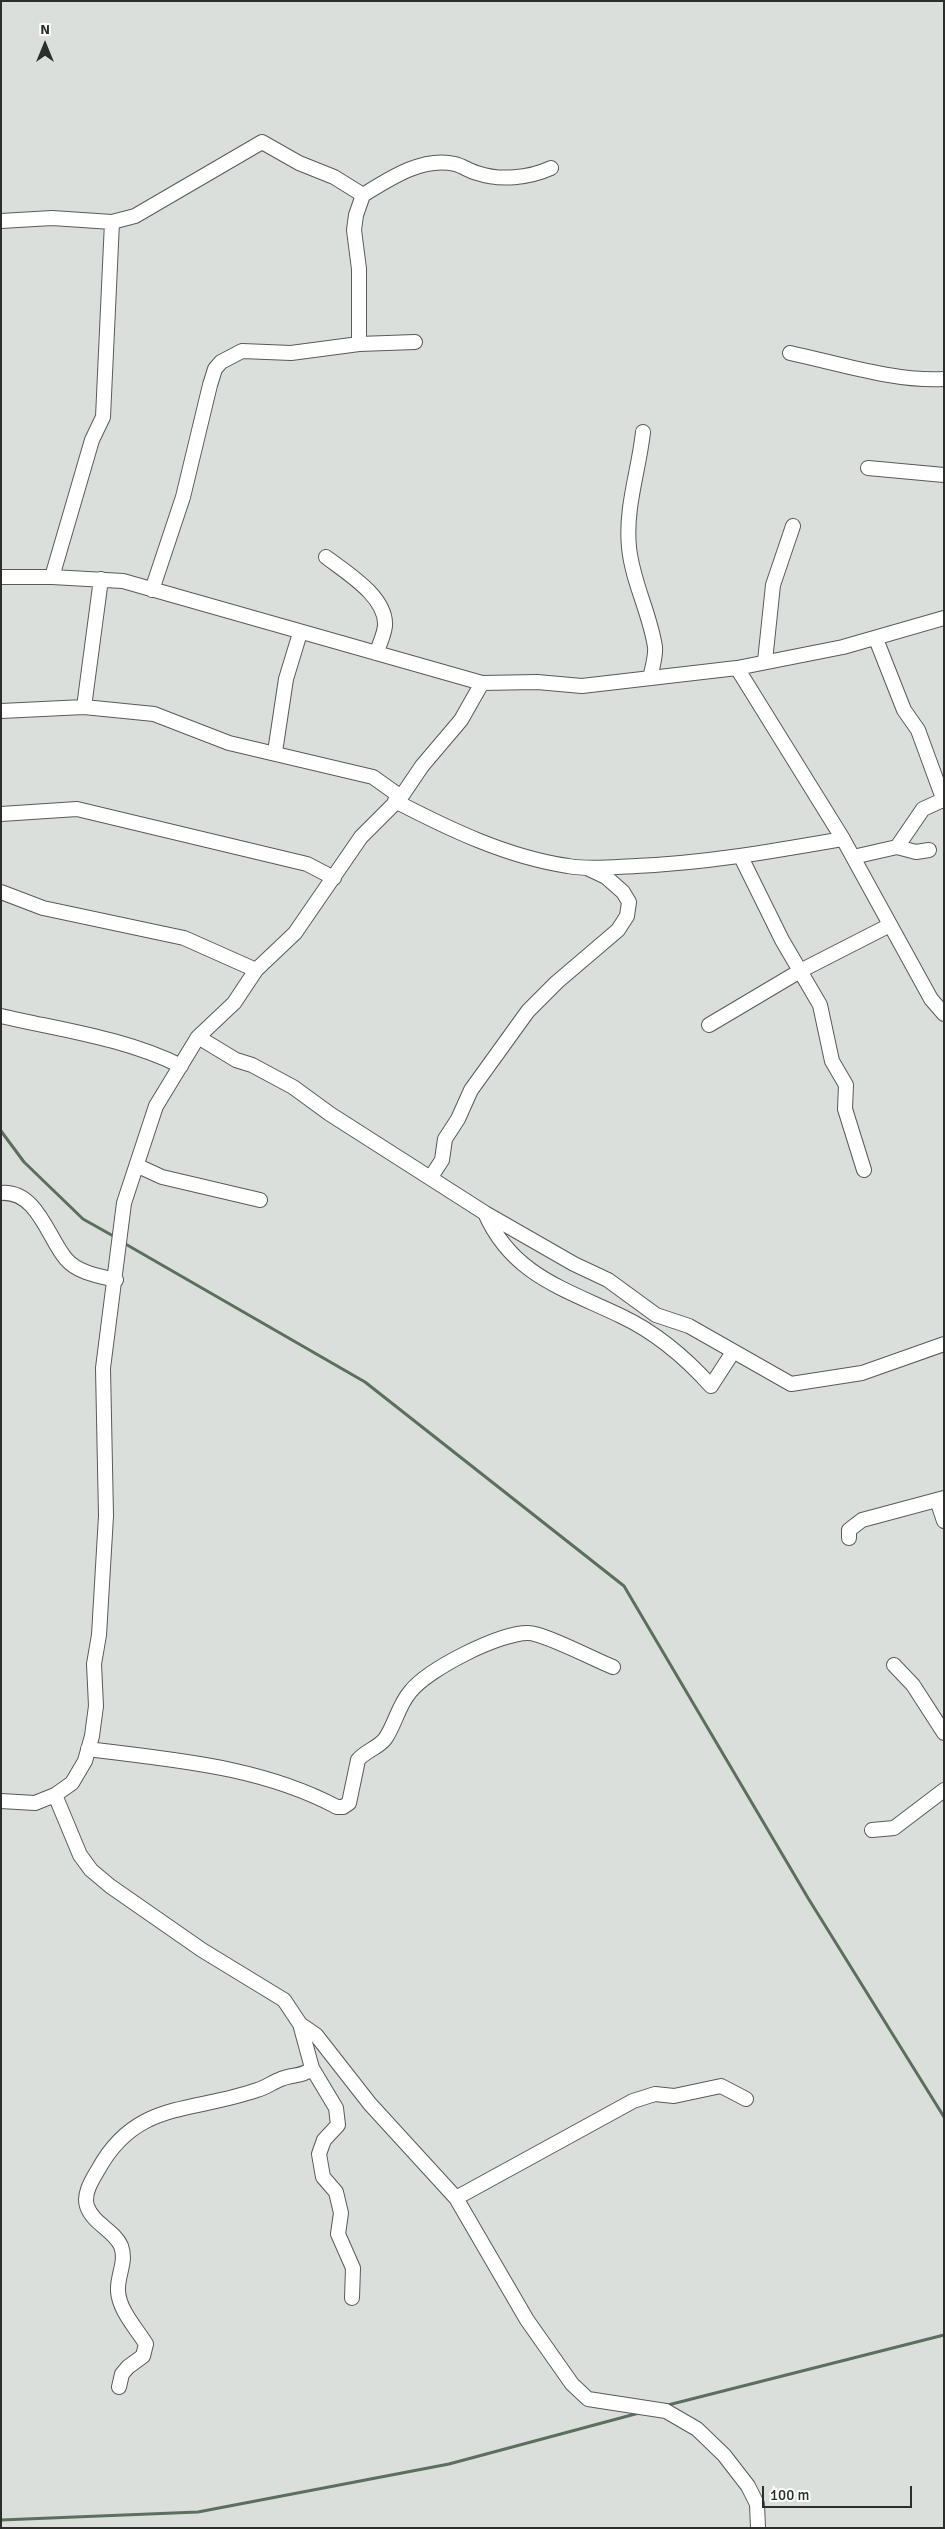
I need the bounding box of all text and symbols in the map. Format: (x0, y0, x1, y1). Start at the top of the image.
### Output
north arrow (20, 20, 70, 70)
text: N (40, 21, 50, 38)
scale bar (765, 2476, 915, 2508)
text: 100 m (770, 2486, 810, 2504)

